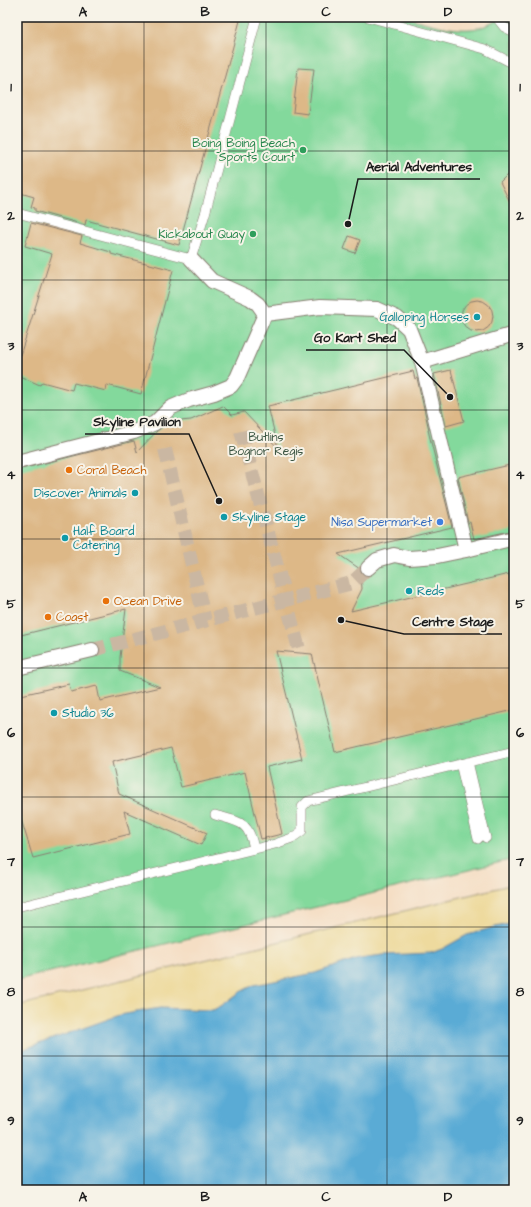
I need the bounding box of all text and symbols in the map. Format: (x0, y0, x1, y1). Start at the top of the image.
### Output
text: A (79, 3, 88, 21)
text: B (200, 3, 210, 21)
text: C (321, 3, 331, 21)
text: D (444, 3, 453, 21)
text: 1 (10, 78, 12, 96)
text: 1 (519, 78, 521, 96)
place label: Boing Boing Beach Sports Court (192, 135, 295, 166)
marker: Boing Boing Beach Sports Court (298, 145, 308, 155)
callout: Aerial Adventures (358, 154, 480, 179)
text: Aerial Adventures (366, 158, 473, 176)
text: 2 (6, 207, 15, 225)
text: 2 (515, 207, 524, 225)
place label: Kickabout Quay (158, 226, 245, 244)
marker: Kickabout Quay (248, 229, 258, 239)
place label: Galloping Horses (379, 309, 469, 327)
marker: Galloping Horses (472, 312, 482, 322)
callout: Go Kart Shed (306, 325, 404, 350)
text: Go Kart Shed (314, 329, 396, 347)
text: 3 (7, 337, 15, 355)
text: 3 (516, 337, 524, 355)
callout: Skyline Pavilion (85, 409, 189, 434)
text: Skyline Pavilion (92, 413, 181, 432)
park label: Butlins Bognor Regis (229, 429, 303, 461)
place label: Coral Beach (77, 462, 146, 479)
marker: Coral Beach (64, 465, 74, 475)
text: 4 (7, 466, 16, 484)
text: 4 (516, 466, 525, 484)
place label: Discover Animals (34, 485, 127, 502)
marker: Discover Animals (130, 488, 140, 498)
place label: Skyline Stage (232, 509, 307, 527)
marker: Skyline Stage (219, 512, 229, 522)
place label: Nisa Supermarket (331, 514, 432, 531)
marker: Nisa Supermarket (435, 517, 445, 527)
place label: Half Board Catering (73, 523, 134, 555)
marker: Half Board Catering (60, 533, 70, 543)
place label: Reds (417, 583, 444, 600)
marker: Reds (404, 586, 414, 596)
place label: Ocean Drive (114, 593, 182, 610)
text: 5 (6, 595, 16, 613)
text: 5 (515, 595, 525, 613)
marker: Ocean Drive (101, 596, 111, 606)
place label: Coast (56, 609, 88, 626)
callout: Centre Stage (404, 609, 502, 634)
marker: Coast (43, 612, 53, 622)
text: Centre Stage (412, 613, 494, 633)
place label: Studio 36 (62, 705, 114, 722)
marker: Studio 36 (49, 708, 59, 718)
text: 6 (7, 724, 16, 742)
text: 6 (516, 724, 525, 742)
text: 7 (6, 853, 16, 871)
text: 7 (515, 853, 525, 871)
text: 8 (7, 983, 16, 1001)
text: 8 (516, 983, 525, 1001)
text: 9 (7, 1112, 15, 1130)
text: 9 (516, 1112, 524, 1130)
text: A (79, 1188, 88, 1206)
text: B (200, 1188, 210, 1206)
text: C (321, 1188, 331, 1206)
text: D (444, 1188, 453, 1206)

